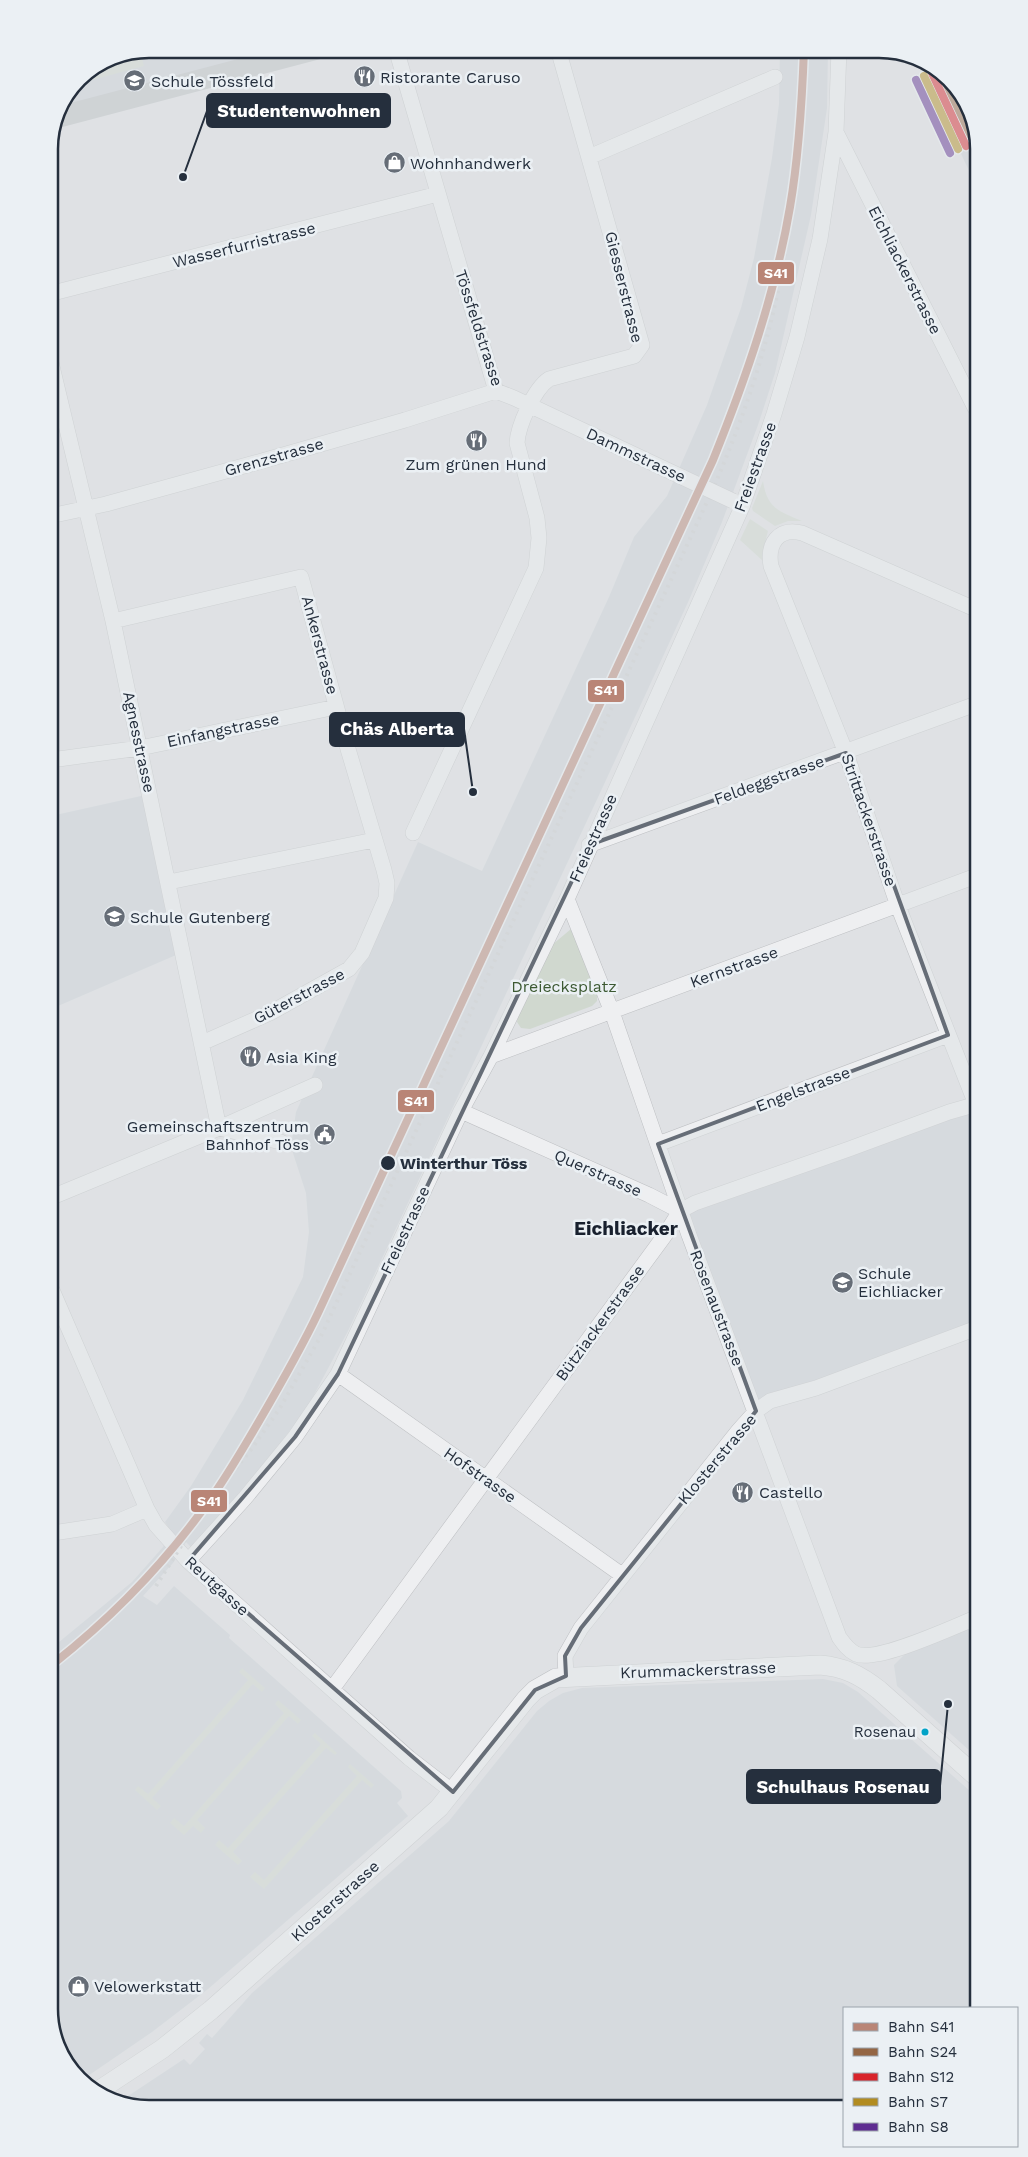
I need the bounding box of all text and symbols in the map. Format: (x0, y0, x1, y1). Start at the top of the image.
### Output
restaurant icon: Ristorante Caruso (352, 65, 376, 89)
place label: Ristorante Caruso (380, 68, 521, 87)
school or university icon: Schule Tössfeld (123, 69, 147, 93)
place label: Schule Tössfeld (151, 72, 274, 91)
callout: Studentenwohnen (207, 94, 390, 127)
text: Studentenwohnen (217, 100, 381, 121)
shop icon: Wohnhandwerk (382, 151, 406, 175)
place label: Wohnhandwerk (410, 154, 531, 173)
street label: Eichliackerstrasse (864, 203, 946, 337)
street label: Wasserfurristrasse (171, 218, 317, 272)
street label: Giesserstrasse (601, 229, 647, 345)
line badge: S41 (757, 261, 795, 285)
text: S41 (764, 265, 788, 281)
street label: Tössfeldstrasse (451, 267, 507, 389)
street label: Freiestrasse (730, 419, 780, 515)
street label: Dammstrasse (583, 424, 689, 486)
restaurant icon: Zum grünen Hund (464, 428, 488, 452)
street label: Grenzstrasse (222, 434, 326, 480)
place label: Zum grünen Hund (405, 455, 547, 474)
street label: Ankerstrasse (298, 594, 342, 696)
line badge: S41 (587, 679, 625, 703)
text: S41 (594, 682, 618, 698)
street label: Agnesstrasse (119, 690, 159, 794)
street label: Einfangstrasse (165, 709, 281, 751)
callout: Chäs Alberta (330, 713, 464, 746)
text: Chäs Alberta (340, 718, 455, 739)
street label: Feldeggstrasse (711, 751, 827, 809)
street label: Strittackerstrasse (837, 751, 901, 889)
street label: Freiestrasse (565, 791, 621, 885)
school or university icon: Schule Gutenberg (102, 905, 126, 929)
place label: Schule Gutenberg (130, 908, 270, 927)
street label: Kernstrasse (687, 942, 781, 992)
street label: Güterstrasse (250, 964, 348, 1028)
park label: Dreiecksplatz (511, 977, 617, 996)
restaurant icon: Asia King (238, 1045, 262, 1069)
place label: Asia King (266, 1048, 337, 1067)
street label: Engelstrasse (753, 1062, 853, 1116)
line badge: S41 (397, 1089, 435, 1113)
text: S41 (404, 1093, 428, 1109)
place label: Gemeinschaftszentrum Bahnhof Töss (127, 1117, 309, 1154)
public building icon: Gemeinschaftszentrum Bahnhof Töss (313, 1123, 337, 1147)
street label: Querstrasse (551, 1145, 645, 1201)
marker: Winterthur Töss (379, 1154, 397, 1172)
place label: Winterthur Töss (400, 1154, 528, 1173)
street label: Freiestrasse (376, 1183, 434, 1277)
district label: Eichliacker (574, 1217, 679, 1240)
street label: Rosenaustrasse (686, 1247, 748, 1369)
street label: Bütziackerstrasse (552, 1261, 648, 1385)
place label: Schule Eichliacker (858, 1264, 944, 1301)
school or university icon: Schule Eichliacker (830, 1270, 854, 1294)
street label: Klosterstrasse (674, 1410, 760, 1508)
street label: Hofstrasse (440, 1443, 520, 1507)
restaurant icon: Castello (731, 1480, 755, 1504)
place label: Castello (759, 1483, 823, 1502)
line badge: S41 (190, 1489, 228, 1513)
text: S41 (197, 1493, 221, 1509)
street label: Reutgasse (181, 1552, 253, 1620)
street label: Krummackerstrasse (620, 1658, 776, 1682)
place label: Rosenau (854, 1723, 916, 1741)
marker: Rosenau (920, 1727, 930, 1737)
callout: Schulhaus Rosenau (747, 1770, 940, 1803)
text: Schulhaus Rosenau (756, 1776, 930, 1797)
street label: Klosterstrasse (287, 1856, 383, 1946)
shop icon: Velowerkstatt (66, 1974, 90, 1998)
place label: Velowerkstatt (94, 1977, 201, 1996)
legend (843, 2007, 1018, 2147)
text: Bahn S41 (888, 2018, 954, 2036)
text: Bahn S24 (888, 2043, 957, 2061)
text: Bahn S12 (888, 2068, 954, 2086)
text: Bahn S7 (888, 2093, 948, 2111)
text: Bahn S8 (888, 2118, 949, 2136)

